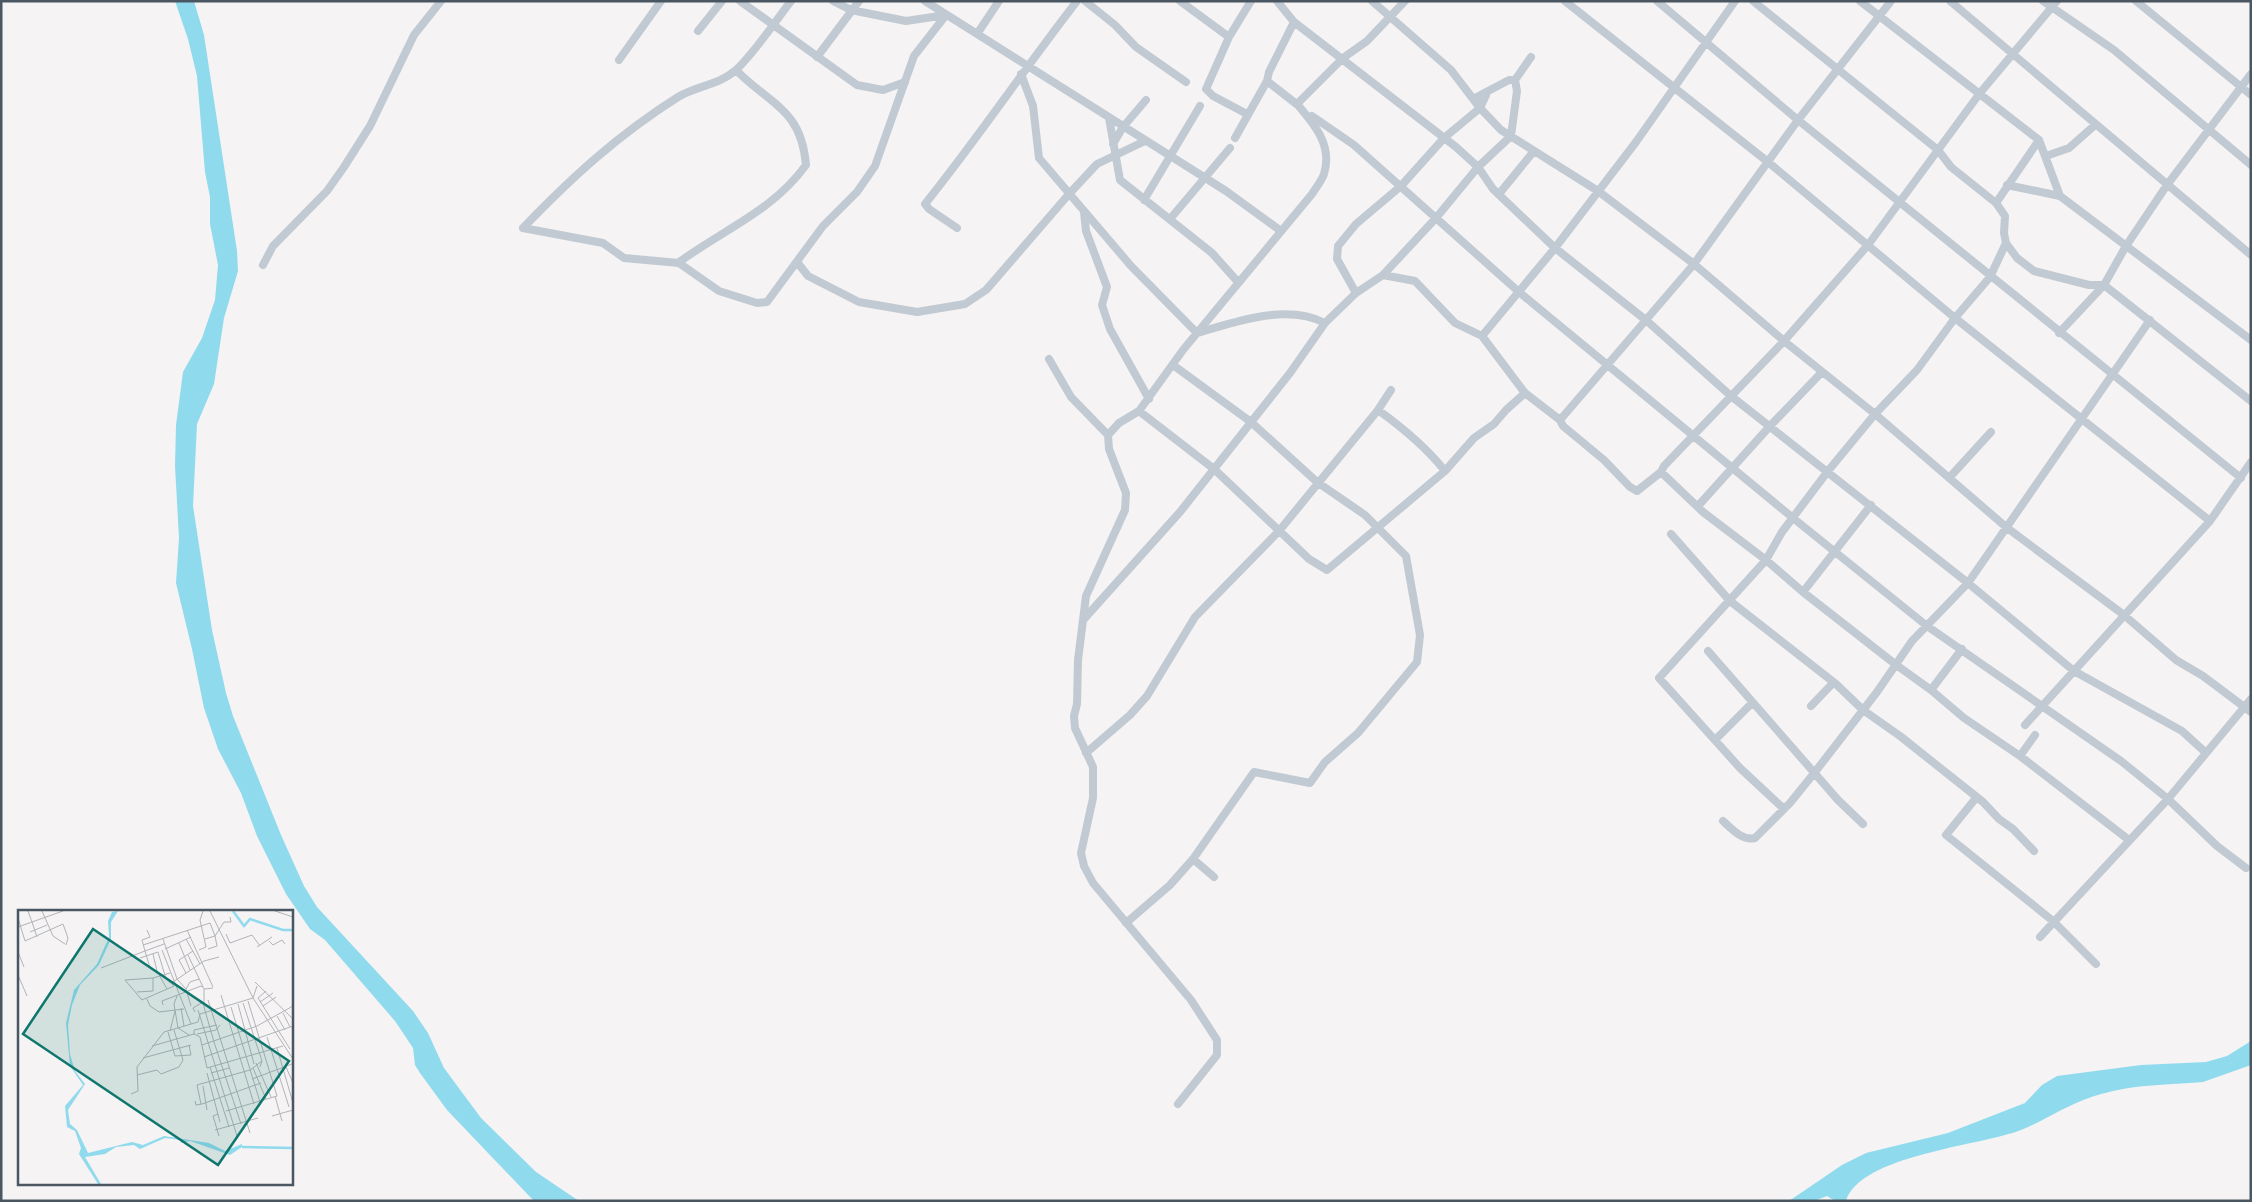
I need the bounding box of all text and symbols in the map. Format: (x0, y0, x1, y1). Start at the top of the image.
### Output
inset map (18, 910, 292, 1184)

